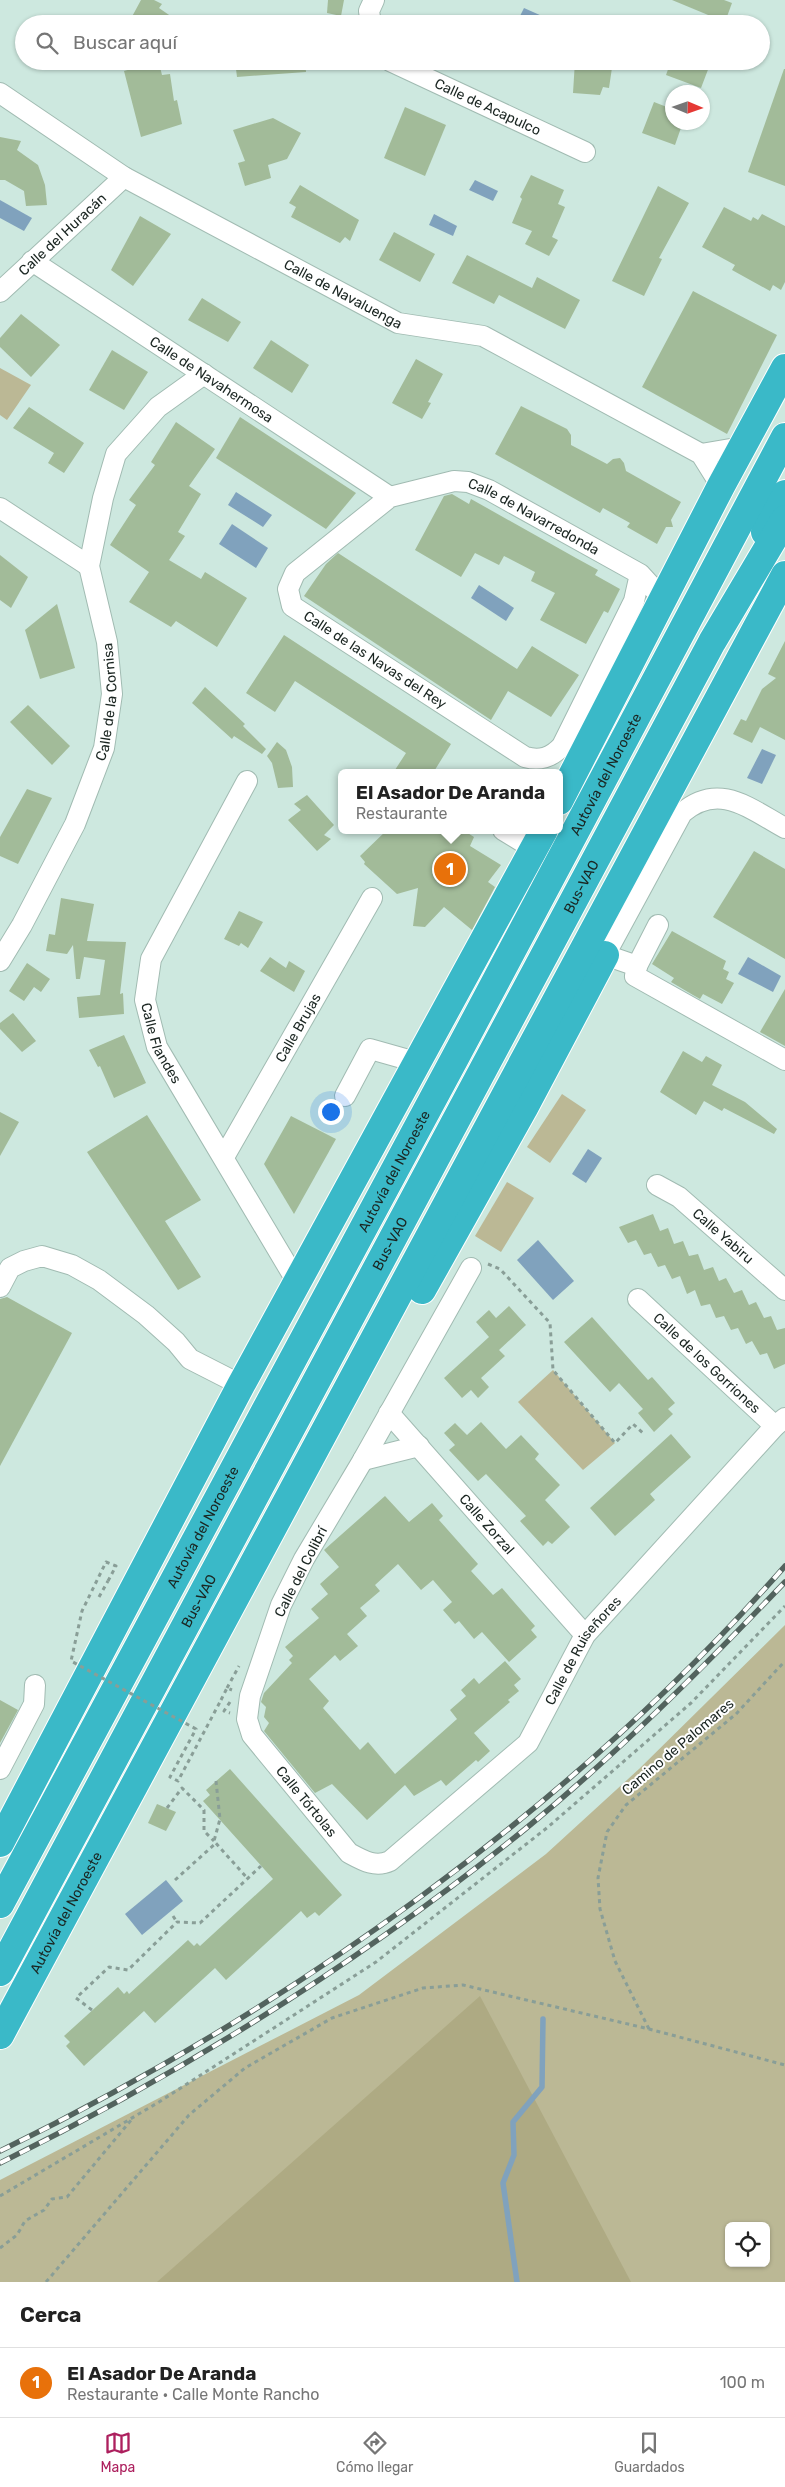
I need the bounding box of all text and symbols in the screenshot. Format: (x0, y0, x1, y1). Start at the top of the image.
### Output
search box (15, 15, 770, 70)
icon: search (33, 29, 61, 57)
text: Buscar aquí (73, 31, 177, 54)
street label: Calle de Acapulco (432, 75, 544, 139)
north arrow (665, 85, 710, 130)
street label: Calle del Huracán (15, 189, 110, 279)
street label: Calle de Navaluenga (281, 255, 405, 332)
street label: Calle de Navahermosa (147, 332, 276, 426)
street label: Calle de Navarredonda (466, 474, 602, 558)
street label: Calle de las Navas del Rey (300, 607, 450, 713)
street label: Calle de la Cornisa (91, 642, 121, 763)
street label: Autovía del Noroeste (566, 710, 645, 838)
popup (338, 769, 563, 834)
text: El Asador De Aranda (356, 781, 545, 804)
text: Restaurante (356, 804, 448, 823)
pin: 1 (434, 850, 466, 888)
street label: Bus-VAO (560, 857, 602, 916)
street label: Calle Brujas (272, 990, 324, 1065)
street label: Calle Flandes (138, 1001, 185, 1087)
your location (318, 1099, 344, 1125)
street label: Autovía del Noroeste (354, 1107, 434, 1235)
street label: Calle Yabiru (689, 1205, 757, 1267)
street label: Bus-VAO (369, 1214, 411, 1273)
street label: Calle de los Gorriones (650, 1309, 764, 1417)
street label: Autovía del Noroeste (163, 1463, 242, 1591)
street label: Calle Zorzal (456, 1490, 518, 1558)
street label: Calle del Colibrí (271, 1523, 331, 1620)
street label: Bus-VAO (177, 1571, 220, 1631)
street label: Calle de Ruiseñores (541, 1593, 625, 1708)
street label: Camino de Palomares (619, 1695, 737, 1799)
street label: Calle Tórtolas (272, 1762, 341, 1840)
street label: Autovía del Noroeste (26, 1849, 106, 1976)
map controls (725, 2222, 770, 2267)
button: locate (725, 2222, 770, 2267)
text: Cerca (20, 2302, 81, 2327)
text: El Asador De Aranda (67, 2362, 257, 2385)
text: 1 (32, 2373, 40, 2392)
text: 100 m (720, 2373, 765, 2392)
text: Restaurante · Calle Monte Rancho (67, 2385, 319, 2404)
tab: Mapa (100, 2429, 135, 2476)
tab: Cómo llegar (336, 2429, 413, 2476)
tab: Guardados (614, 2429, 685, 2476)

